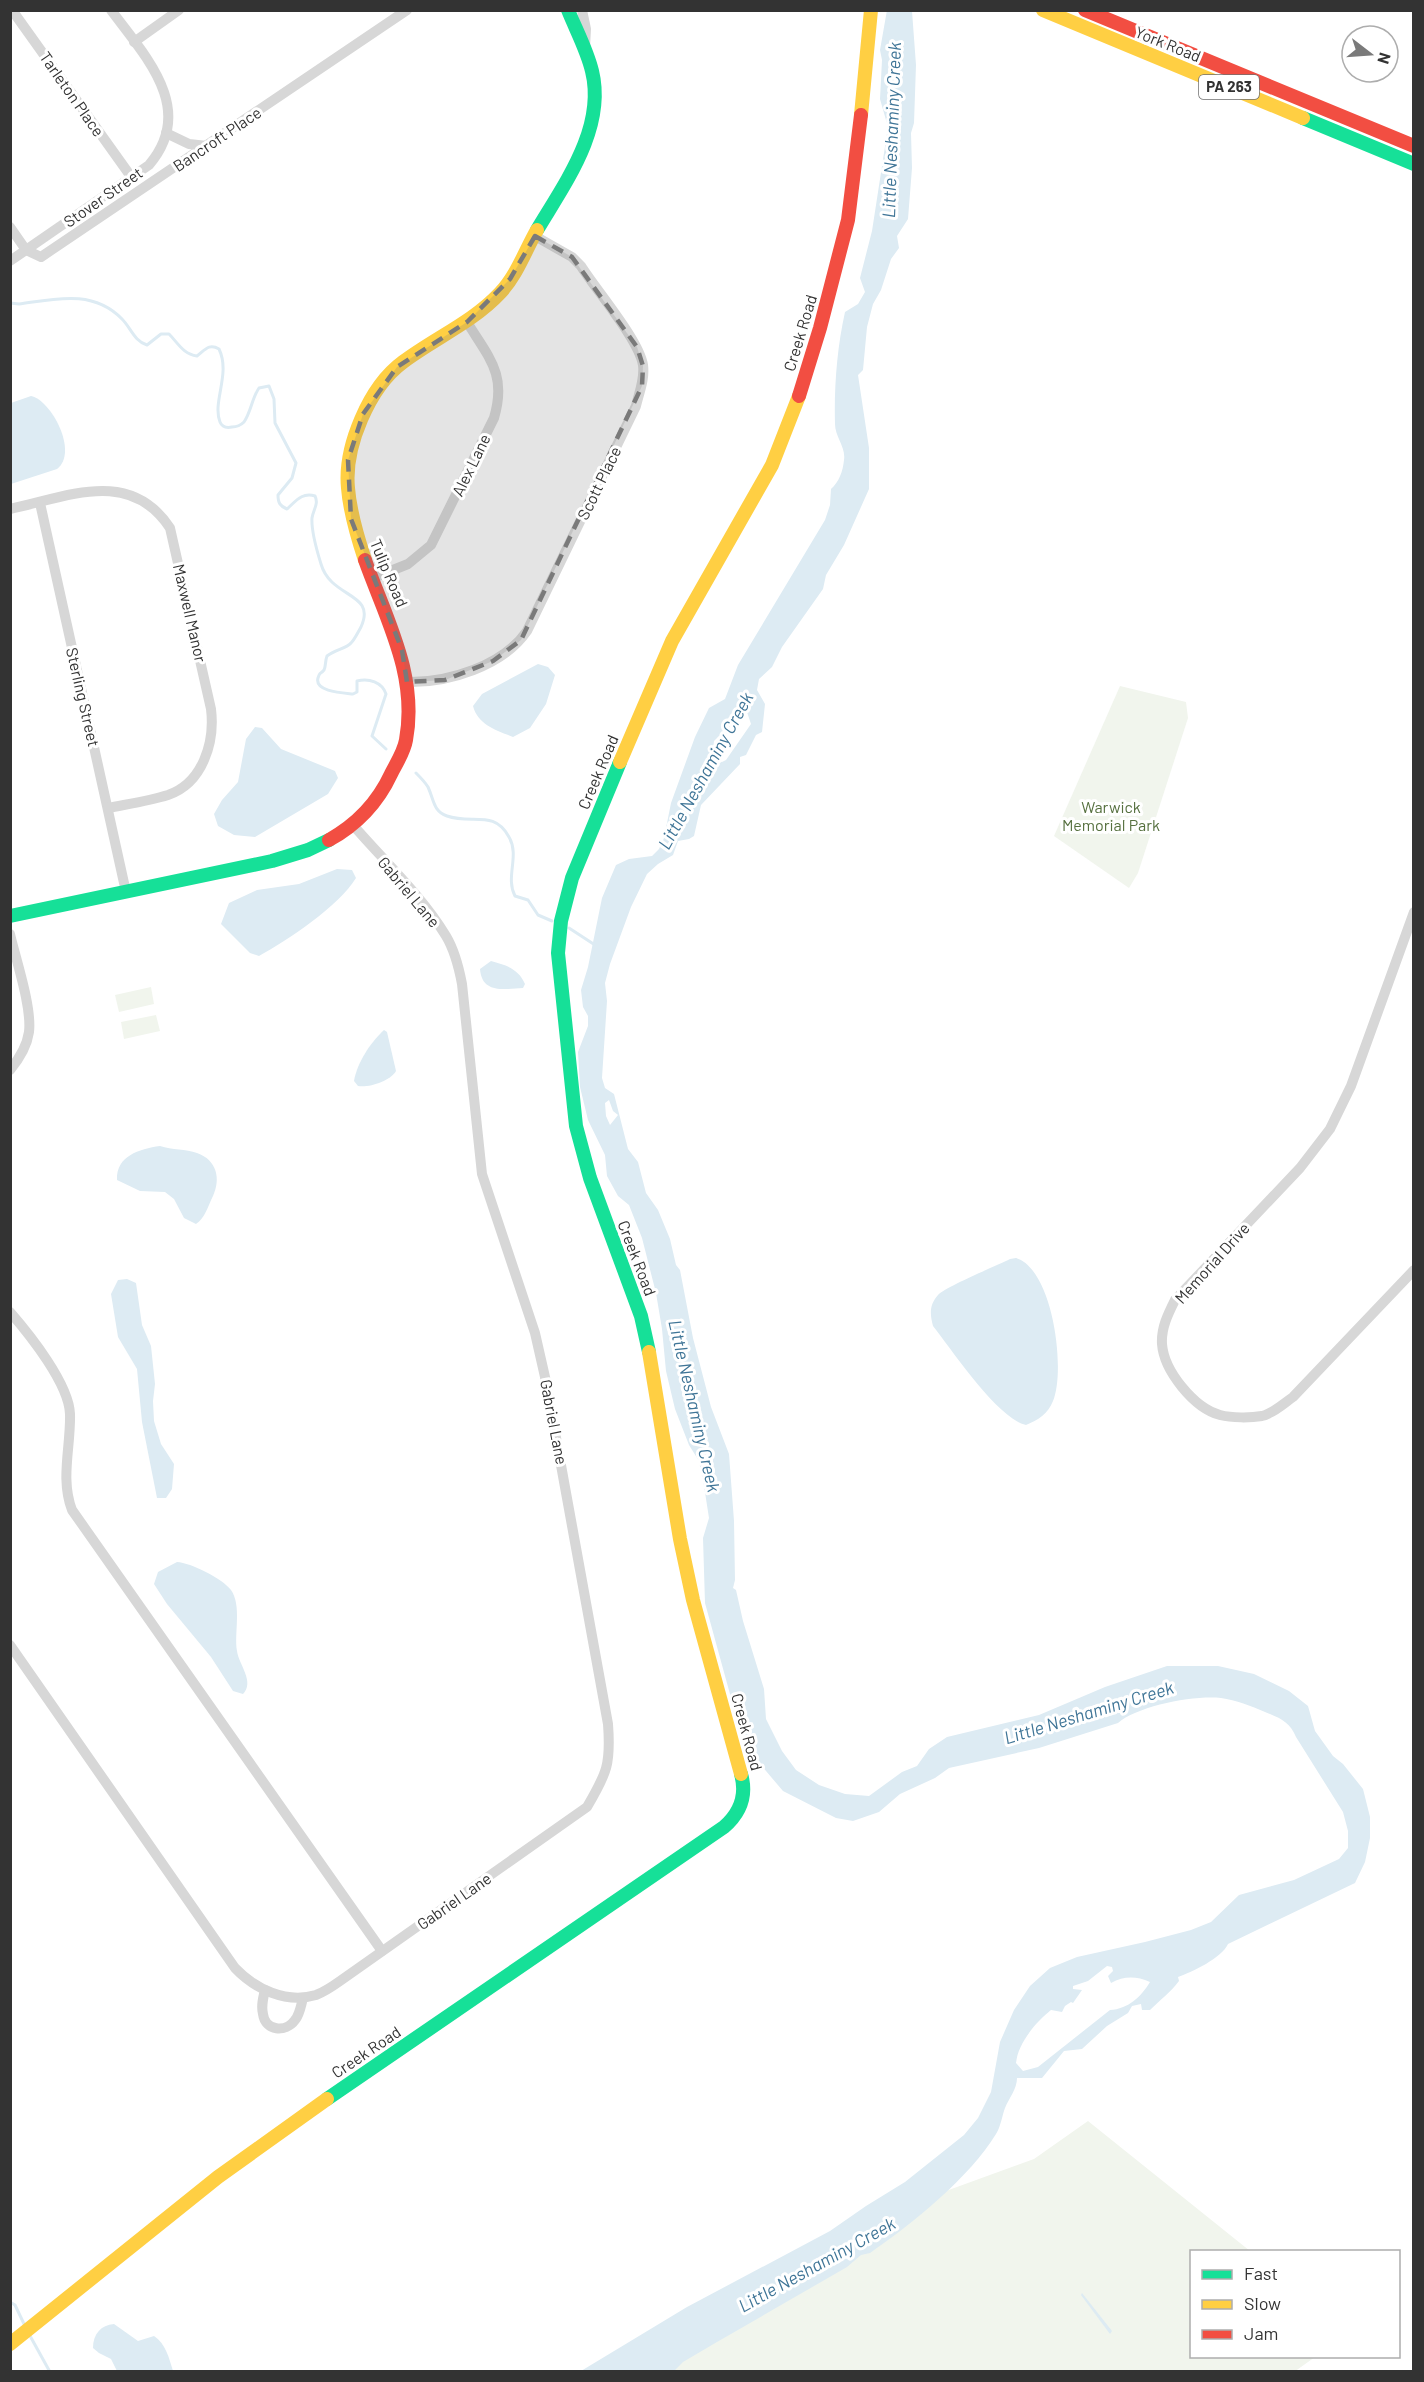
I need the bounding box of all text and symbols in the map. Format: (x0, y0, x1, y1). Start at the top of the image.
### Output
street label: York Road (1133, 22, 1204, 65)
north arrow (1340, 24, 1400, 84)
water label: Little Neshaminy Creek (877, 41, 905, 218)
street label: Tarleton Place (36, 48, 109, 140)
text: N (1374, 51, 1395, 66)
road number: PA 263 (1199, 75, 1259, 99)
street label: Bancroft Place (169, 102, 264, 175)
street label: Stover Street (60, 162, 146, 231)
street label: Creek Road (779, 292, 820, 373)
street label: Alex Lane (447, 431, 494, 499)
street label: Scott Place (573, 443, 624, 523)
street label: Tulip Road (367, 536, 412, 610)
street label: Maxwell Manor (170, 562, 211, 664)
street label: Sterling Street (63, 645, 104, 748)
water label: Little Neshaminy Creek (653, 688, 758, 853)
street label: Creek Road (573, 732, 622, 812)
park label: Warwick Memorial Park (1062, 797, 1160, 834)
street label: Gabriel Lane (374, 853, 444, 931)
street label: Creek Road (614, 1217, 661, 1298)
street label: Memorial Drive (1170, 1218, 1253, 1307)
water label: Little Neshaminy Creek (664, 1317, 726, 1494)
street label: Gabriel Lane (537, 1378, 572, 1466)
water label: Little Neshaminy Creek (1001, 1676, 1176, 1748)
street label: Creek Road (728, 1691, 767, 1773)
street label: Gabriel Lane (413, 1868, 494, 1933)
street label: Creek Road (328, 2022, 404, 2082)
water label: Little Neshaminy Creek (734, 2212, 899, 2316)
legend (1190, 2250, 1400, 2358)
text: Fast (1244, 2262, 1278, 2284)
text: Slow (1244, 2292, 1281, 2314)
text: Jam (1244, 2322, 1278, 2344)

